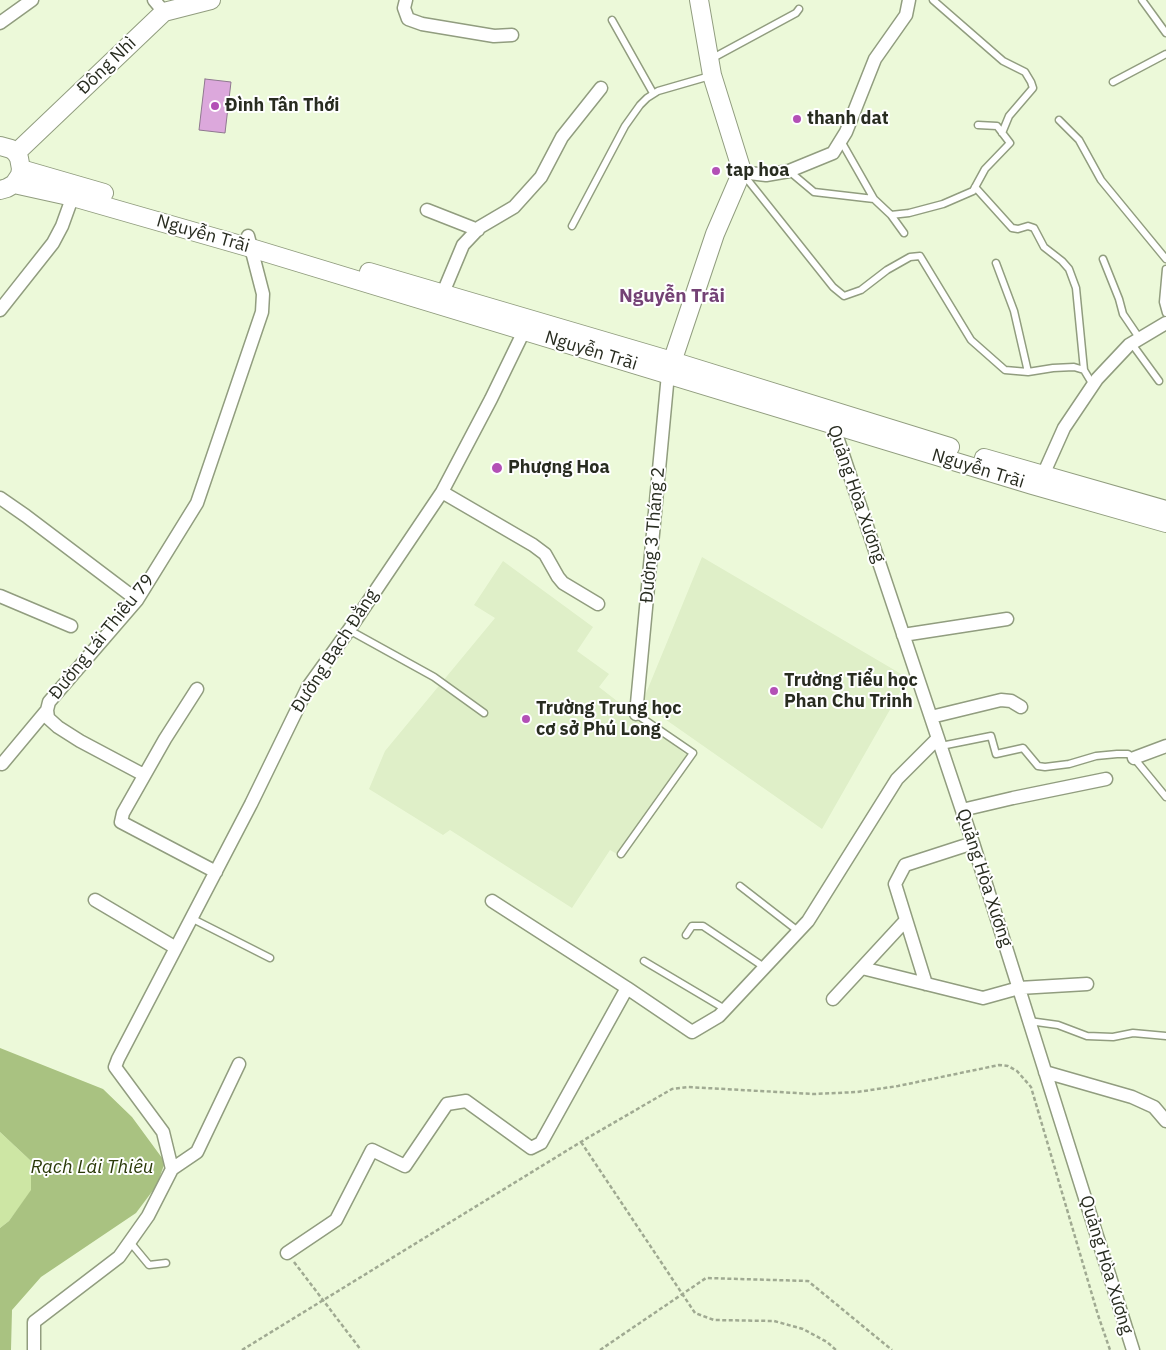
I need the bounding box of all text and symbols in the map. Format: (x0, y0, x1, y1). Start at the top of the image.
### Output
street label: Đông Nhì (73, 33, 141, 99)
place label: Đình Tân Thới (225, 95, 339, 117)
marker: Đình Tân Thới (209, 100, 221, 112)
place label: thanh dat (807, 108, 889, 130)
marker: thanh dat (791, 113, 803, 125)
place label: tap hoa (726, 160, 789, 182)
marker: tap hoa (710, 165, 722, 177)
street label: Nguyễn Trãi (154, 210, 252, 258)
district label: Nguyễn Trãi (619, 286, 725, 308)
street label: Nguyễn Trãi (542, 327, 640, 375)
street label: Quảng Hòa Xương (822, 422, 890, 566)
street label: Nguyễn Trãi (929, 445, 1027, 493)
place label: Phượng Hoa (508, 457, 610, 479)
marker: Phượng Hoa (490, 461, 504, 475)
street label: Đường 3 Tháng 2 (636, 466, 670, 604)
street label: Đường Lái Thiêu 79 (45, 570, 159, 704)
street label: Đường Bạch Đằng (287, 585, 383, 717)
place label: Trường Tiểu học Phan Chu Trinh (784, 670, 918, 712)
marker: Trường Tiểu học Phan Chu Trinh (768, 685, 780, 697)
place label: Trường Trung học cơ sở Phú Long (536, 698, 682, 741)
marker: Trường Trung học cơ sở Phú Long (520, 713, 532, 725)
street label: Quảng Hòa Xương (951, 806, 1017, 950)
water label: Rạch Lái Thiêu (30, 1157, 154, 1179)
street label: Quảng Hòa Xương (1075, 1193, 1137, 1337)

